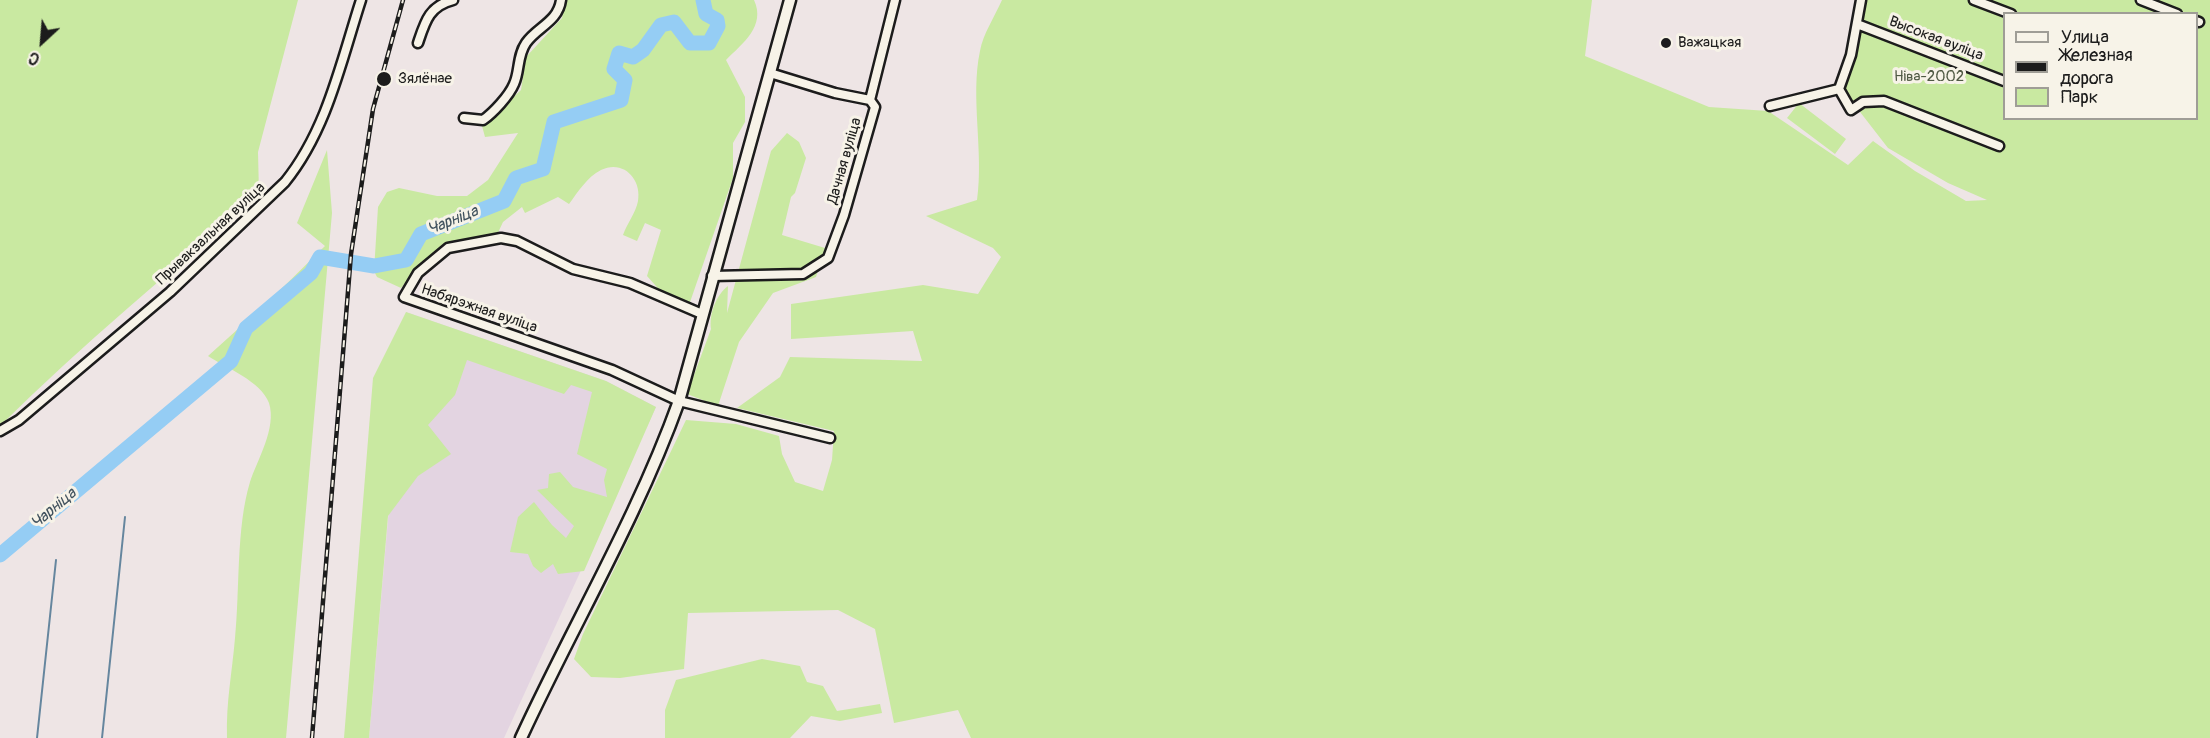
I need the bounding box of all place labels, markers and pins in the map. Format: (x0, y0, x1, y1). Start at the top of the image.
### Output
place label: Важацкая (1678, 34, 1741, 52)
marker: Важацкая (1659, 36, 1673, 50)
marker: Зялёнае (375, 70, 393, 88)
place label: Зялёнае (398, 70, 452, 88)

